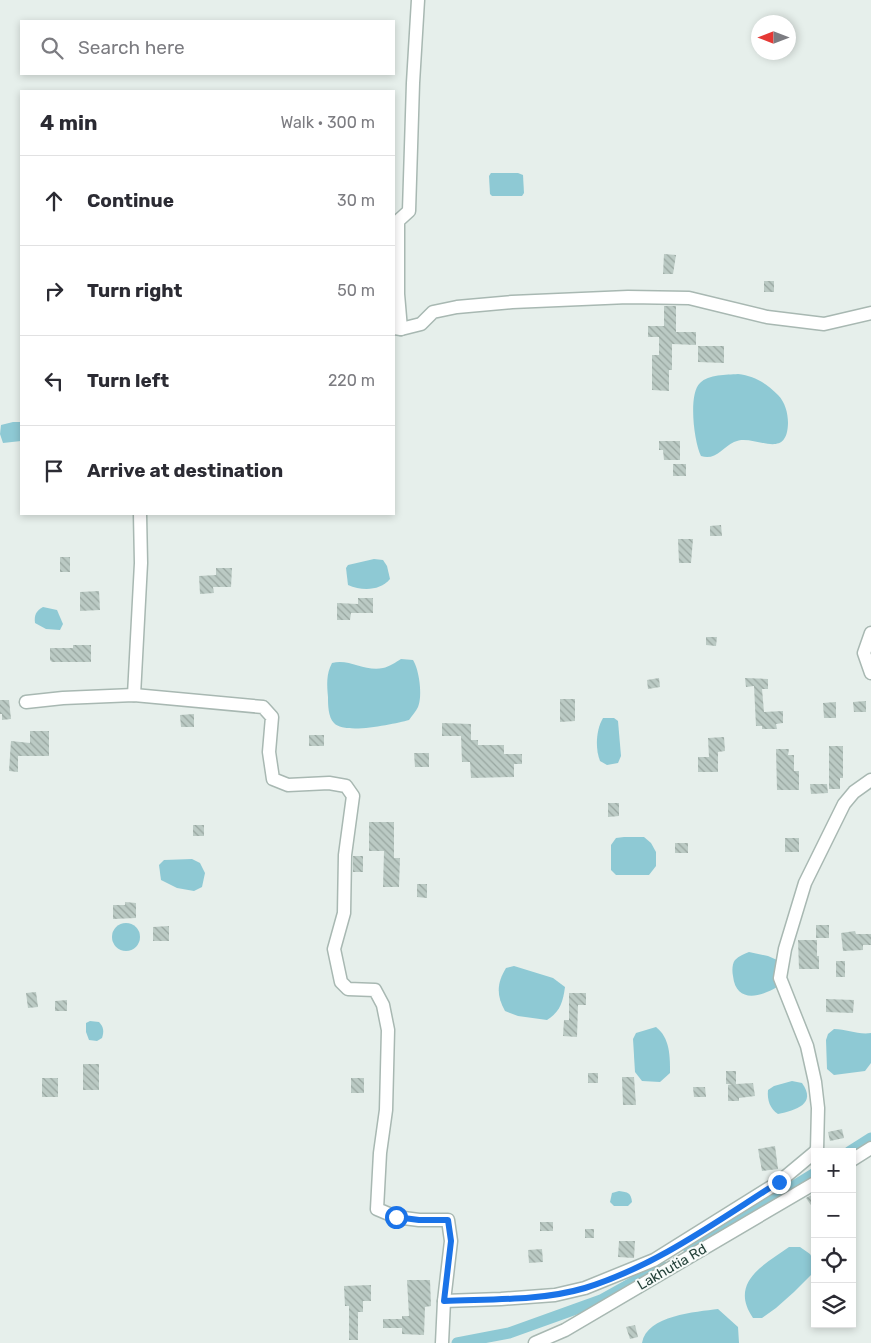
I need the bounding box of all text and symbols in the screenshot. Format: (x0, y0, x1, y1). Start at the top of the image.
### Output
north arrow (751, 15, 796, 60)
search box (20, 20, 395, 75)
icon: search (38, 34, 66, 62)
text: Search here (78, 36, 185, 59)
text: 4 min (40, 110, 98, 135)
text: Walk · 300 m (281, 113, 375, 132)
icon: ahead (40, 187, 68, 215)
text: Continue (87, 189, 174, 212)
text: 30 m (337, 191, 375, 210)
icon: right (40, 277, 68, 305)
text: Turn right (87, 279, 182, 302)
text: 50 m (337, 281, 375, 300)
icon: left (40, 367, 68, 395)
text: Turn left (87, 369, 169, 392)
text: 220 m (328, 371, 375, 390)
icon: arrive (40, 457, 68, 485)
text: Arrive at destination (87, 459, 283, 482)
map controls (811, 1148, 856, 1328)
button: + (811, 1148, 856, 1193)
route end (768, 1171, 791, 1194)
button: − (811, 1193, 856, 1238)
route start (385, 1206, 408, 1229)
button: locate (811, 1238, 856, 1283)
street label: Lakhutia Rd (634, 1240, 710, 1294)
button: layers (811, 1283, 856, 1328)

